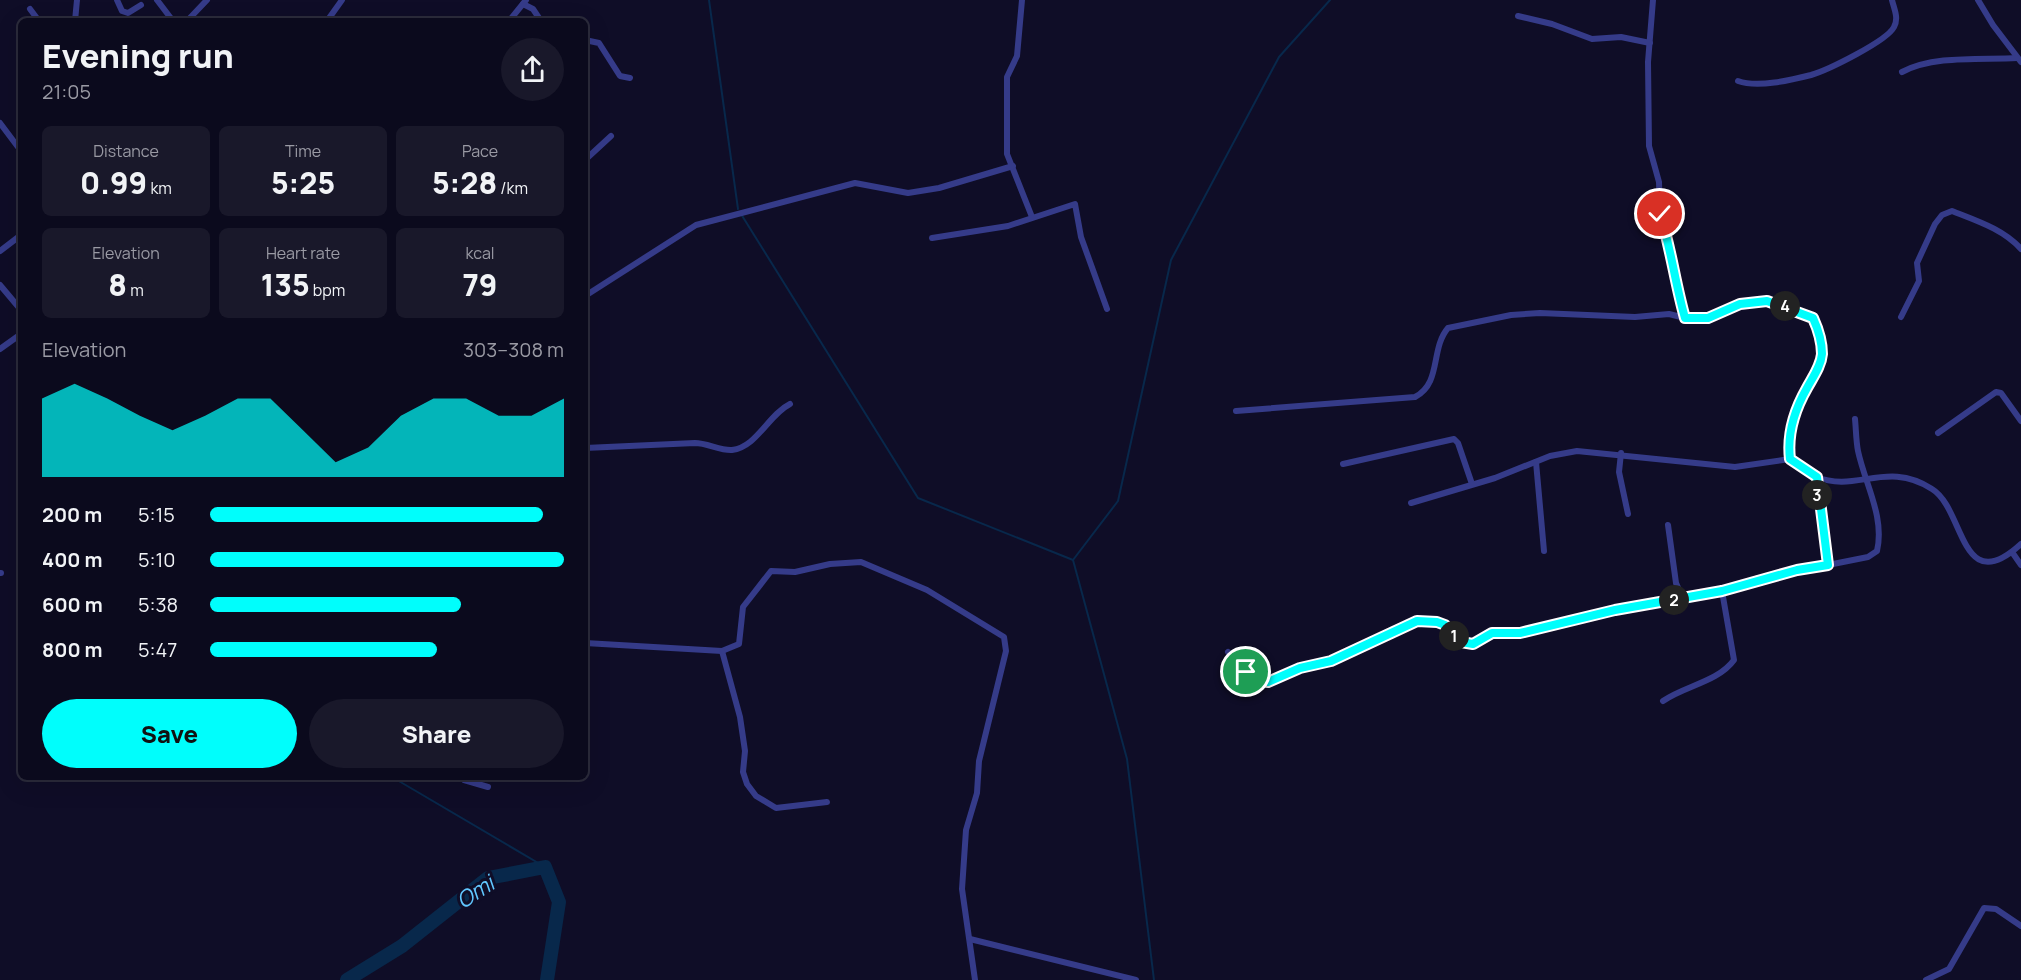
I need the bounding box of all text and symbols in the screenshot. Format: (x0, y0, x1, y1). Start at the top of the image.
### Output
text: Evening run (42, 33, 234, 78)
button: share (501, 38, 564, 101)
text: 21:05 (42, 78, 91, 105)
text: Distance (93, 140, 159, 162)
text: Time (285, 140, 321, 162)
text: Pace (462, 140, 498, 162)
text: 0.99 (80, 162, 147, 203)
text: 5:25 (271, 162, 335, 203)
text: 5:28 (432, 162, 497, 203)
text: km (147, 177, 172, 199)
text: /km (497, 177, 528, 199)
pin (1634, 188, 1685, 239)
icon: check (1643, 197, 1676, 230)
text: Elevation (92, 242, 160, 264)
text: Heart rate (266, 242, 340, 264)
text: kcal (465, 242, 495, 264)
text: 8 (108, 264, 127, 305)
text: 135 (261, 264, 310, 305)
text: 79 (463, 264, 497, 305)
text: m (127, 279, 144, 301)
text: bpm (310, 279, 345, 301)
pin: 4 (1770, 291, 1800, 321)
text: 4 (1780, 295, 1790, 317)
text: Elevation (42, 336, 126, 363)
text: 303–308 m (463, 336, 564, 363)
pin: 3 (1802, 480, 1832, 510)
text: 3 (1812, 484, 1822, 506)
text: 200 m (42, 501, 102, 528)
text: 5:15 (138, 501, 175, 528)
text: 400 m (42, 546, 102, 573)
text: 5:10 (138, 546, 176, 573)
pin: 2 (1659, 585, 1689, 615)
text: 2 (1669, 589, 1679, 611)
text: 600 m (42, 591, 103, 618)
text: 5:38 (138, 591, 178, 618)
pin: 1 (1439, 621, 1469, 651)
text: 1 (1450, 625, 1458, 647)
text: 800 m (42, 636, 103, 663)
text: 5:47 (138, 636, 177, 663)
pin (1220, 646, 1271, 697)
icon: arrive (1229, 655, 1262, 688)
button: Save (42, 699, 297, 768)
button: Share (309, 699, 564, 768)
water label: Omi (450, 867, 502, 915)

